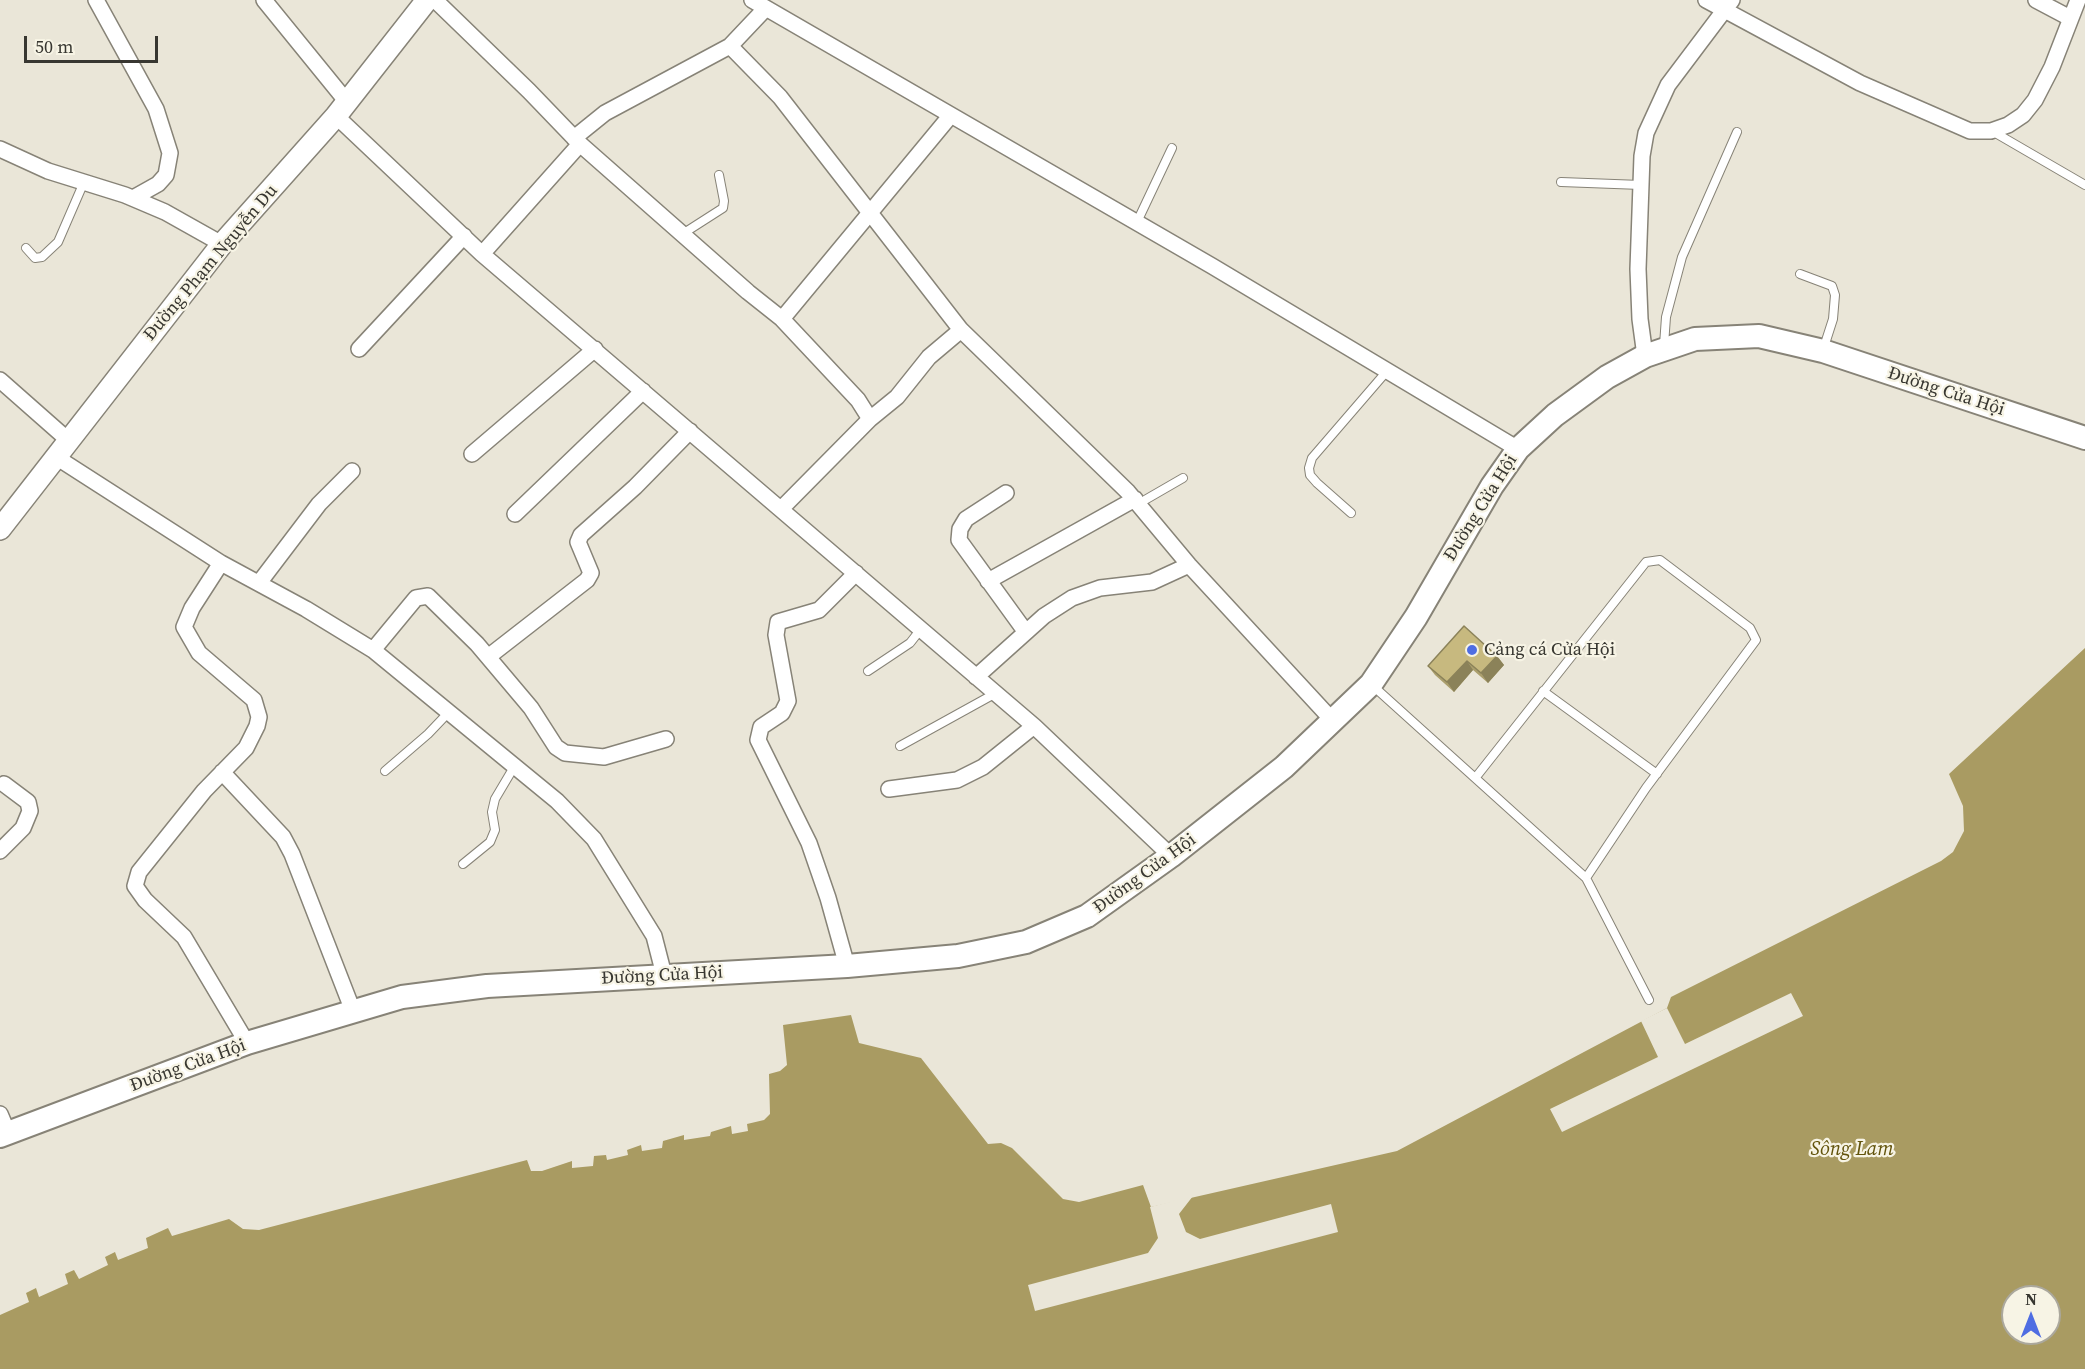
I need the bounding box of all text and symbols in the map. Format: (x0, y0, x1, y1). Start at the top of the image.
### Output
scale bar (27, 24, 160, 62)
text: 50 m (35, 34, 73, 59)
street label: Đường Phạm Nguyễn Du (139, 181, 283, 345)
street label: Đường Cửa Hội (1885, 363, 2007, 421)
street label: Đường Cửa Hội (1440, 451, 1522, 565)
place label: Cảng cá Cửa Hội (1484, 639, 1615, 661)
marker: Cảng cá Cửa Hội (1465, 643, 1479, 657)
street label: Đường Cửa Hội (1089, 830, 1201, 918)
street label: Đường Cửa Hội (601, 962, 723, 990)
street label: Đường Cửa Hội (127, 1035, 249, 1097)
water label: Sông Lam (1810, 1138, 1894, 1162)
north arrow (2001, 1285, 2061, 1345)
text: N (2025, 1288, 2037, 1310)

